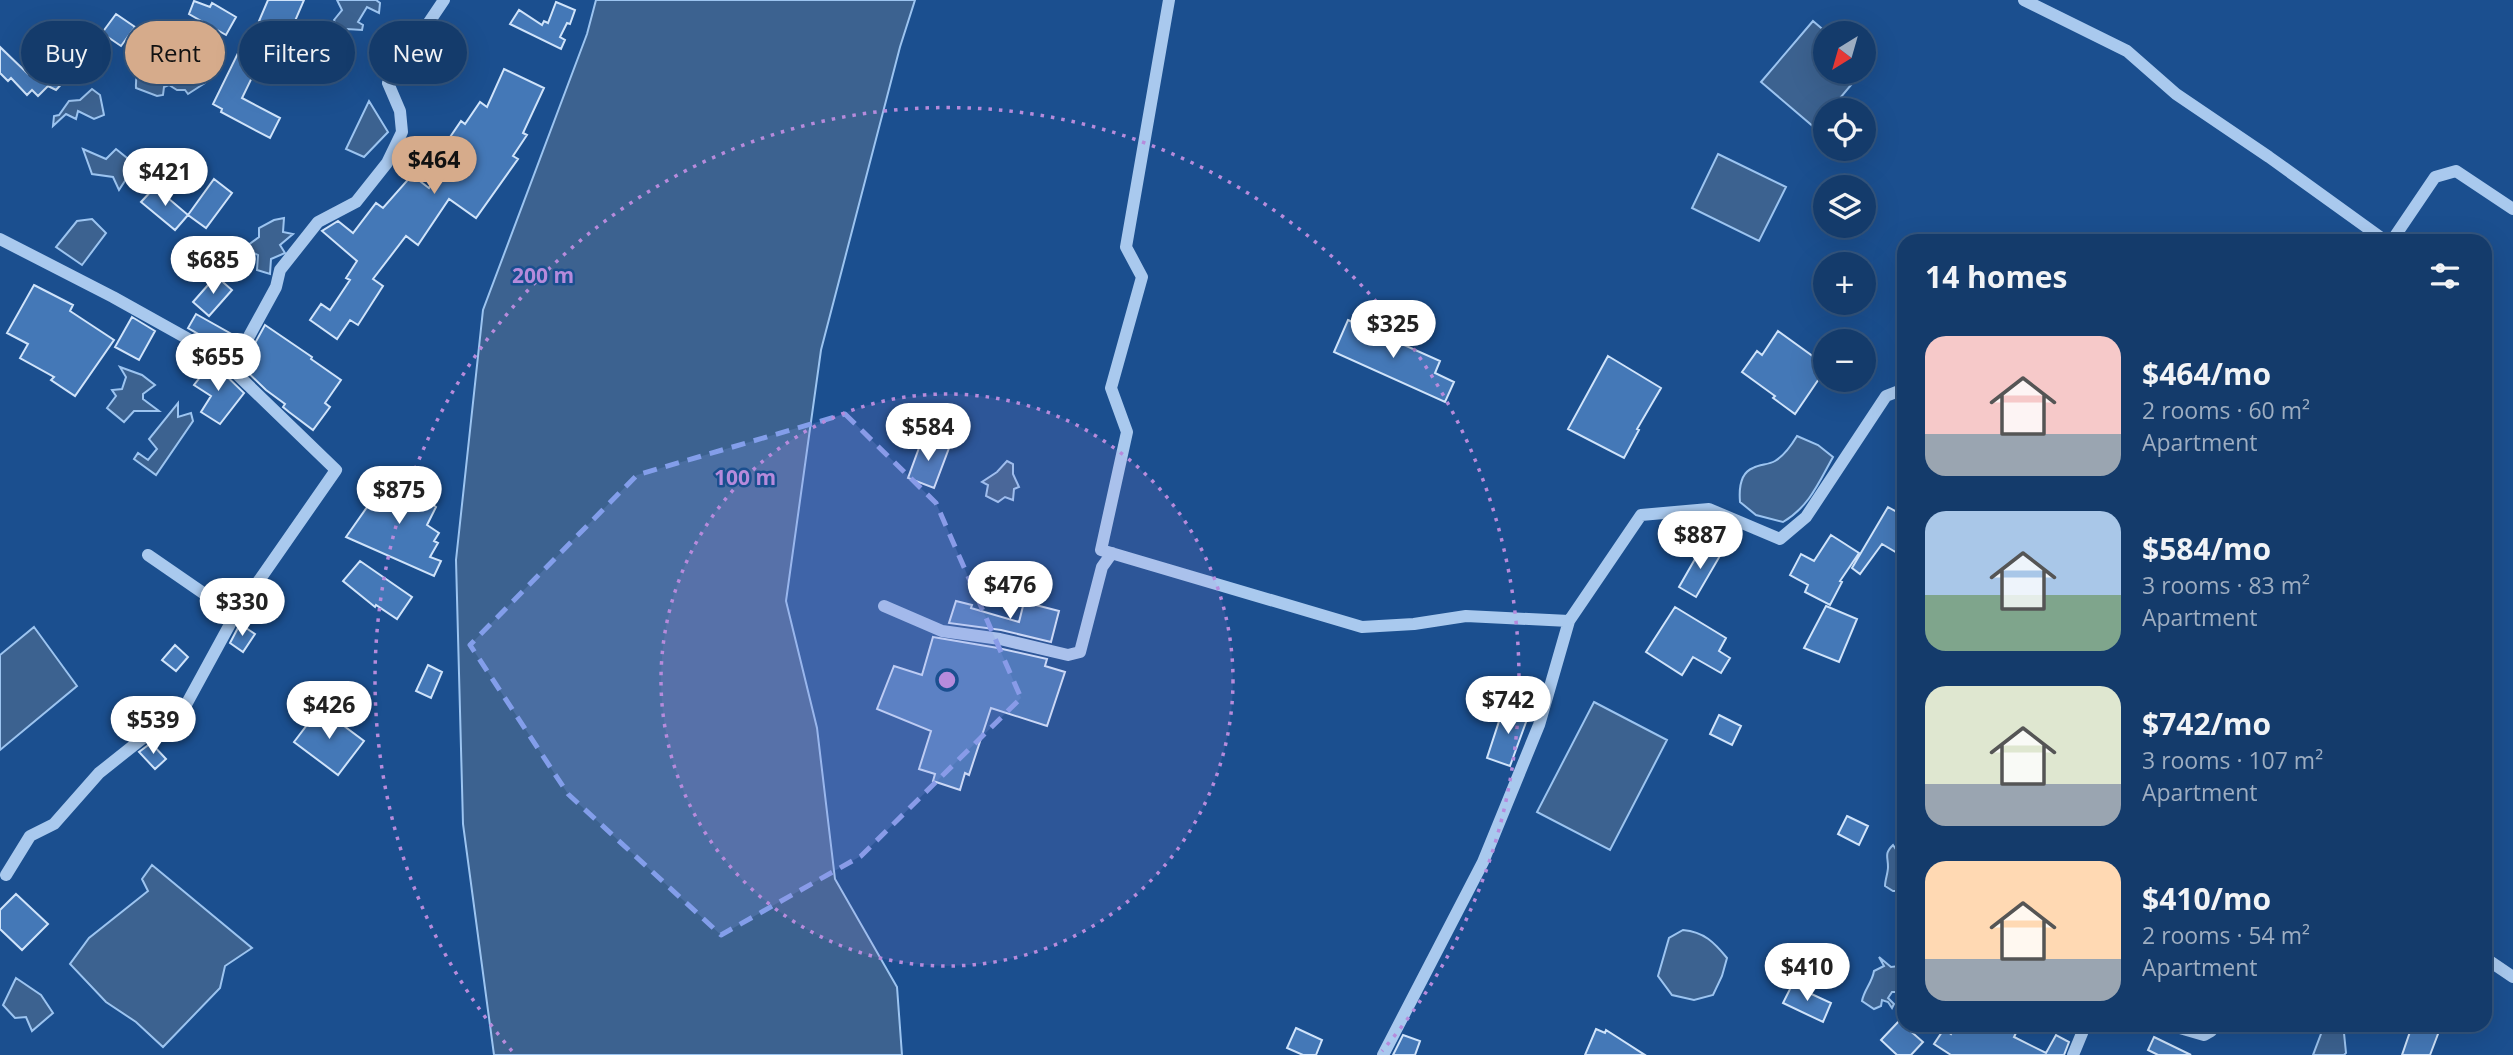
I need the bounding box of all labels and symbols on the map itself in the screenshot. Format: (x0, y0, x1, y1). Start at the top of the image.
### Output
north arrow (1813, 21, 1876, 84)
pin: $464 (393, 136, 475, 196)
pin: $421 (124, 148, 206, 208)
pin: $685 (172, 236, 254, 296)
text: 200 m (512, 261, 574, 289)
pin: $325 (1352, 300, 1434, 360)
pin: $655 (177, 334, 259, 393)
pin: $584 (887, 404, 969, 463)
text: 100 m (714, 463, 776, 491)
pin: $875 (358, 466, 440, 526)
pin: $887 (1659, 512, 1741, 571)
pin: $476 (969, 562, 1051, 621)
pin: $330 (201, 578, 283, 638)
centre of rings (935, 668, 959, 692)
pin: $742 (1467, 676, 1549, 736)
pin: $426 (288, 682, 370, 741)
pin: $539 (112, 696, 194, 756)
pin: $410 (1766, 944, 1848, 1003)

